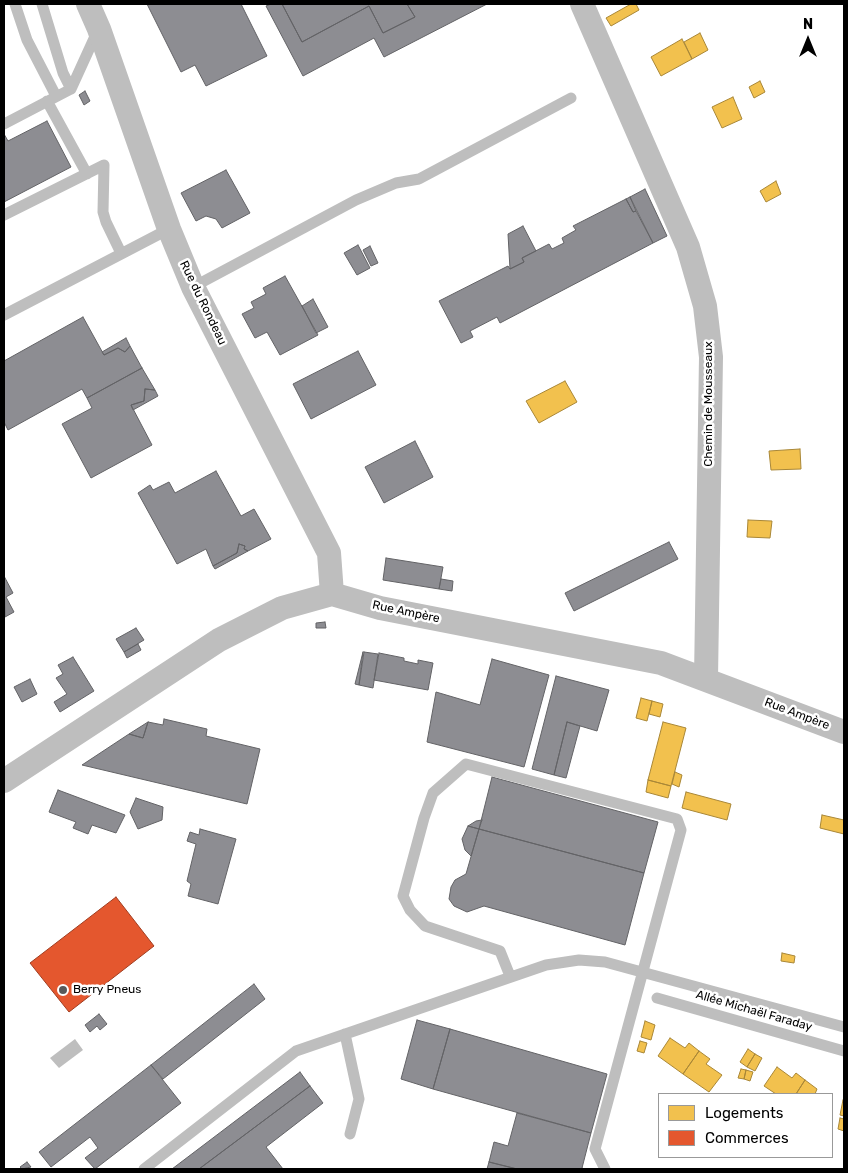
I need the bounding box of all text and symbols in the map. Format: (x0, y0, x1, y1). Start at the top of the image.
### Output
north arrow (783, 15, 833, 65)
text: N (803, 16, 813, 33)
street label: Rue du Rondeau (176, 259, 230, 347)
street label: Chemin de Mousseaux (702, 341, 716, 467)
street label: Rue Ampère (371, 598, 441, 626)
street label: Rue Ampère (762, 695, 832, 733)
place label: Berry Pneus (73, 983, 141, 997)
marker: Berry Pneus (57, 984, 69, 996)
street label: Allée Michaël Faraday (694, 987, 814, 1035)
legend (658, 1093, 833, 1158)
text: Logements (705, 1104, 783, 1122)
text: Commerces (705, 1129, 789, 1147)

